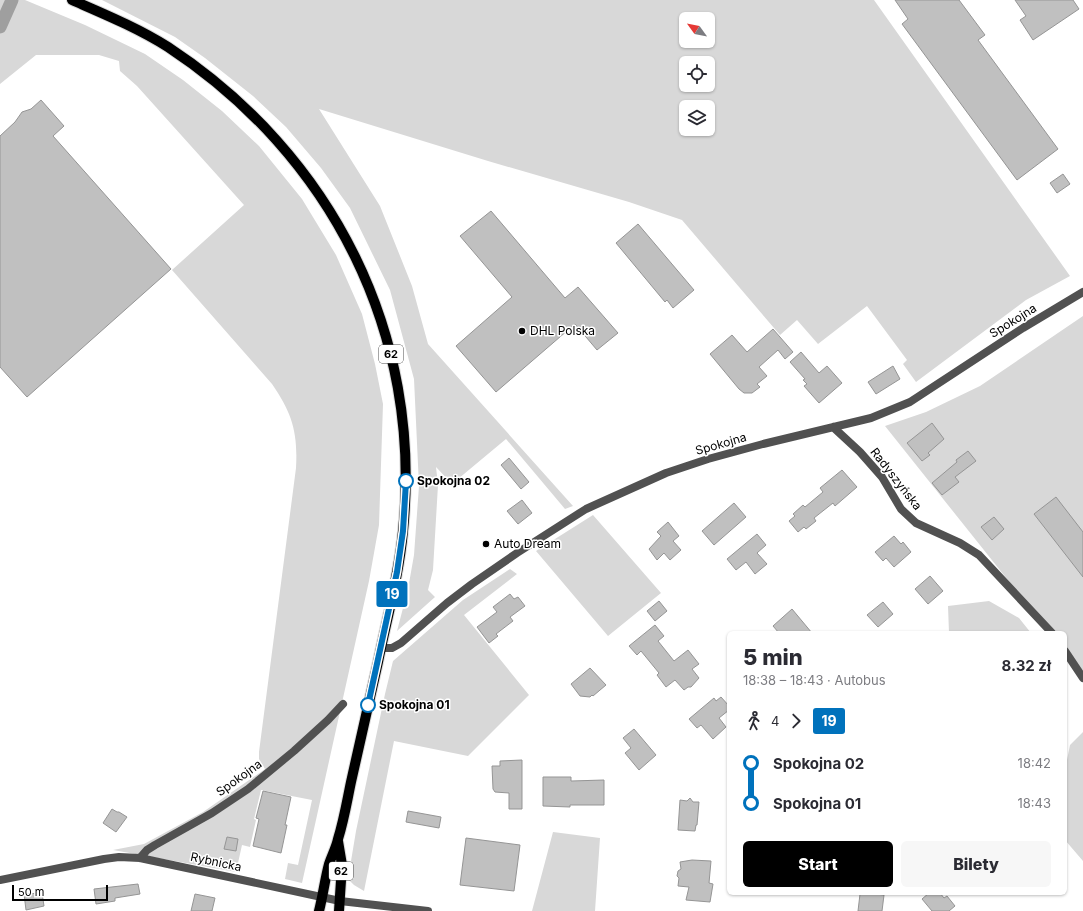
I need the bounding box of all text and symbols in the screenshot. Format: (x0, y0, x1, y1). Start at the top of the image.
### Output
north arrow (679, 12, 715, 48)
map controls (679, 12, 715, 136)
button: locate (679, 56, 715, 92)
button: layers (679, 100, 715, 136)
street label: Spokojna (986, 300, 1039, 341)
place label: DHL Polska (530, 323, 595, 338)
marker: DHL Polska (517, 326, 527, 336)
road number: 62 (379, 345, 403, 363)
street label: Spokojna (694, 429, 748, 458)
street label: Radyszyńska (867, 445, 925, 513)
marker: Spokojna 02 (398, 473, 414, 489)
place label: Spokojna 02 (417, 473, 490, 488)
place label: Auto Dream (494, 536, 561, 551)
marker: Auto Dream (481, 539, 491, 549)
line badge: 19 (374, 581, 410, 607)
text: 19 (384, 585, 400, 602)
text: 5 min (743, 644, 803, 670)
text: 8.32 zł (1002, 656, 1051, 675)
text: 18:38 – 18:43 · Autobus (743, 672, 886, 688)
marker: Spokojna 01 (360, 697, 376, 713)
place label: Spokojna 01 (379, 697, 450, 712)
icon: walk (743, 710, 765, 732)
icon: forward (785, 710, 807, 732)
text: 19 (821, 712, 837, 729)
text: 4 (771, 713, 779, 729)
text: Spokojna 02 (773, 754, 864, 773)
text: 18:42 (1018, 755, 1051, 771)
street label: Spokojna (213, 756, 264, 799)
text: Spokojna 01 (773, 794, 861, 813)
text: 18:43 (1017, 795, 1051, 811)
button: Start (743, 841, 893, 887)
button: Bilety (901, 841, 1051, 887)
street label: Rybnicka (189, 849, 243, 874)
road number: 62 (329, 862, 353, 880)
scale bar (12, 883, 108, 902)
text: 50 m (18, 885, 44, 899)

